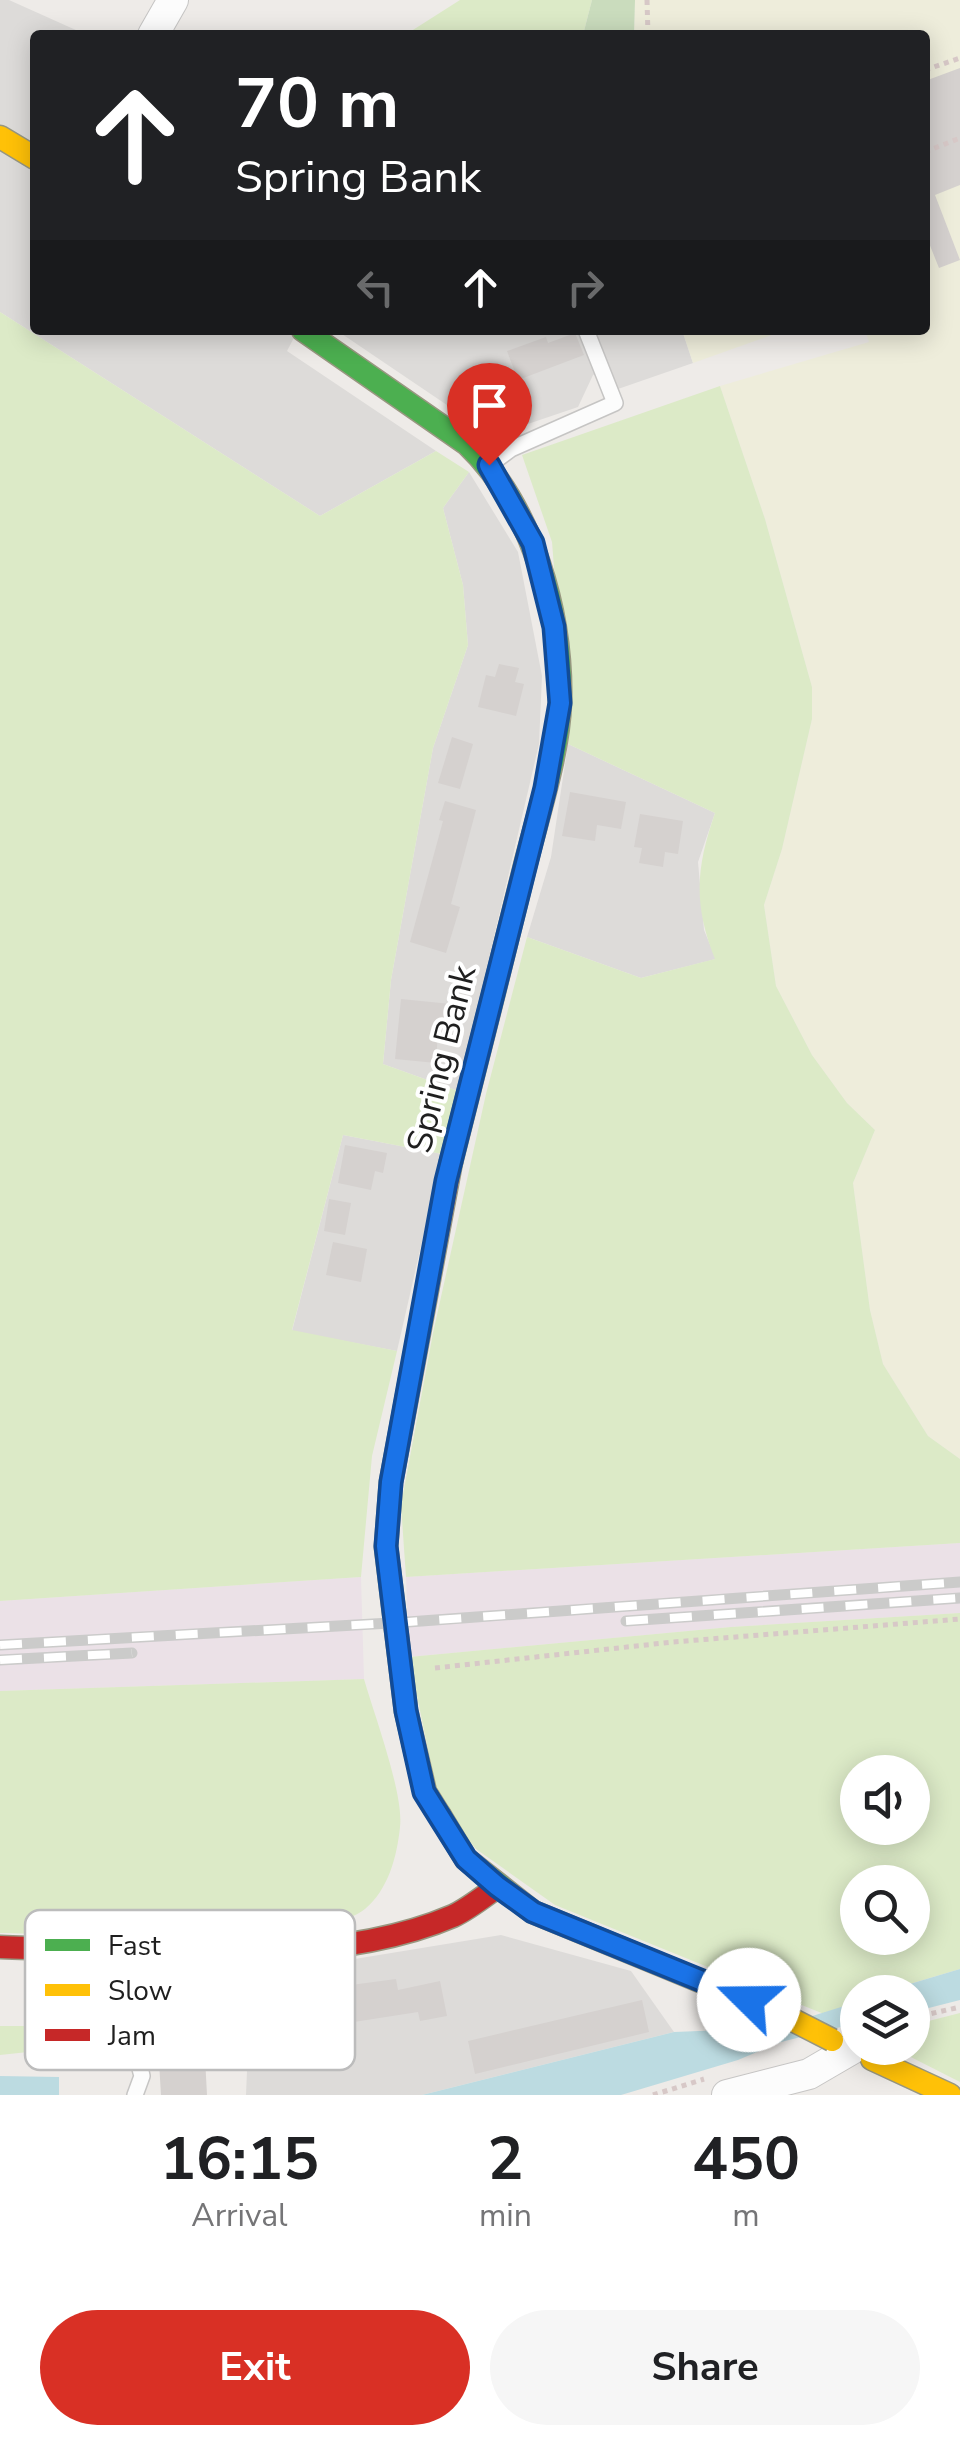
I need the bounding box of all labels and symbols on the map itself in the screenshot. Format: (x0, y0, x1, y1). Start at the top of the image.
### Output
pin (447, 363, 532, 466)
street label: Spring Bank (396, 960, 488, 1158)
legend (25, 1910, 355, 2070)
text: Fast (108, 1927, 161, 1965)
position arrow (697, 1948, 801, 2052)
text: Slow (108, 1972, 172, 2010)
text: Jam (107, 2017, 156, 2055)

